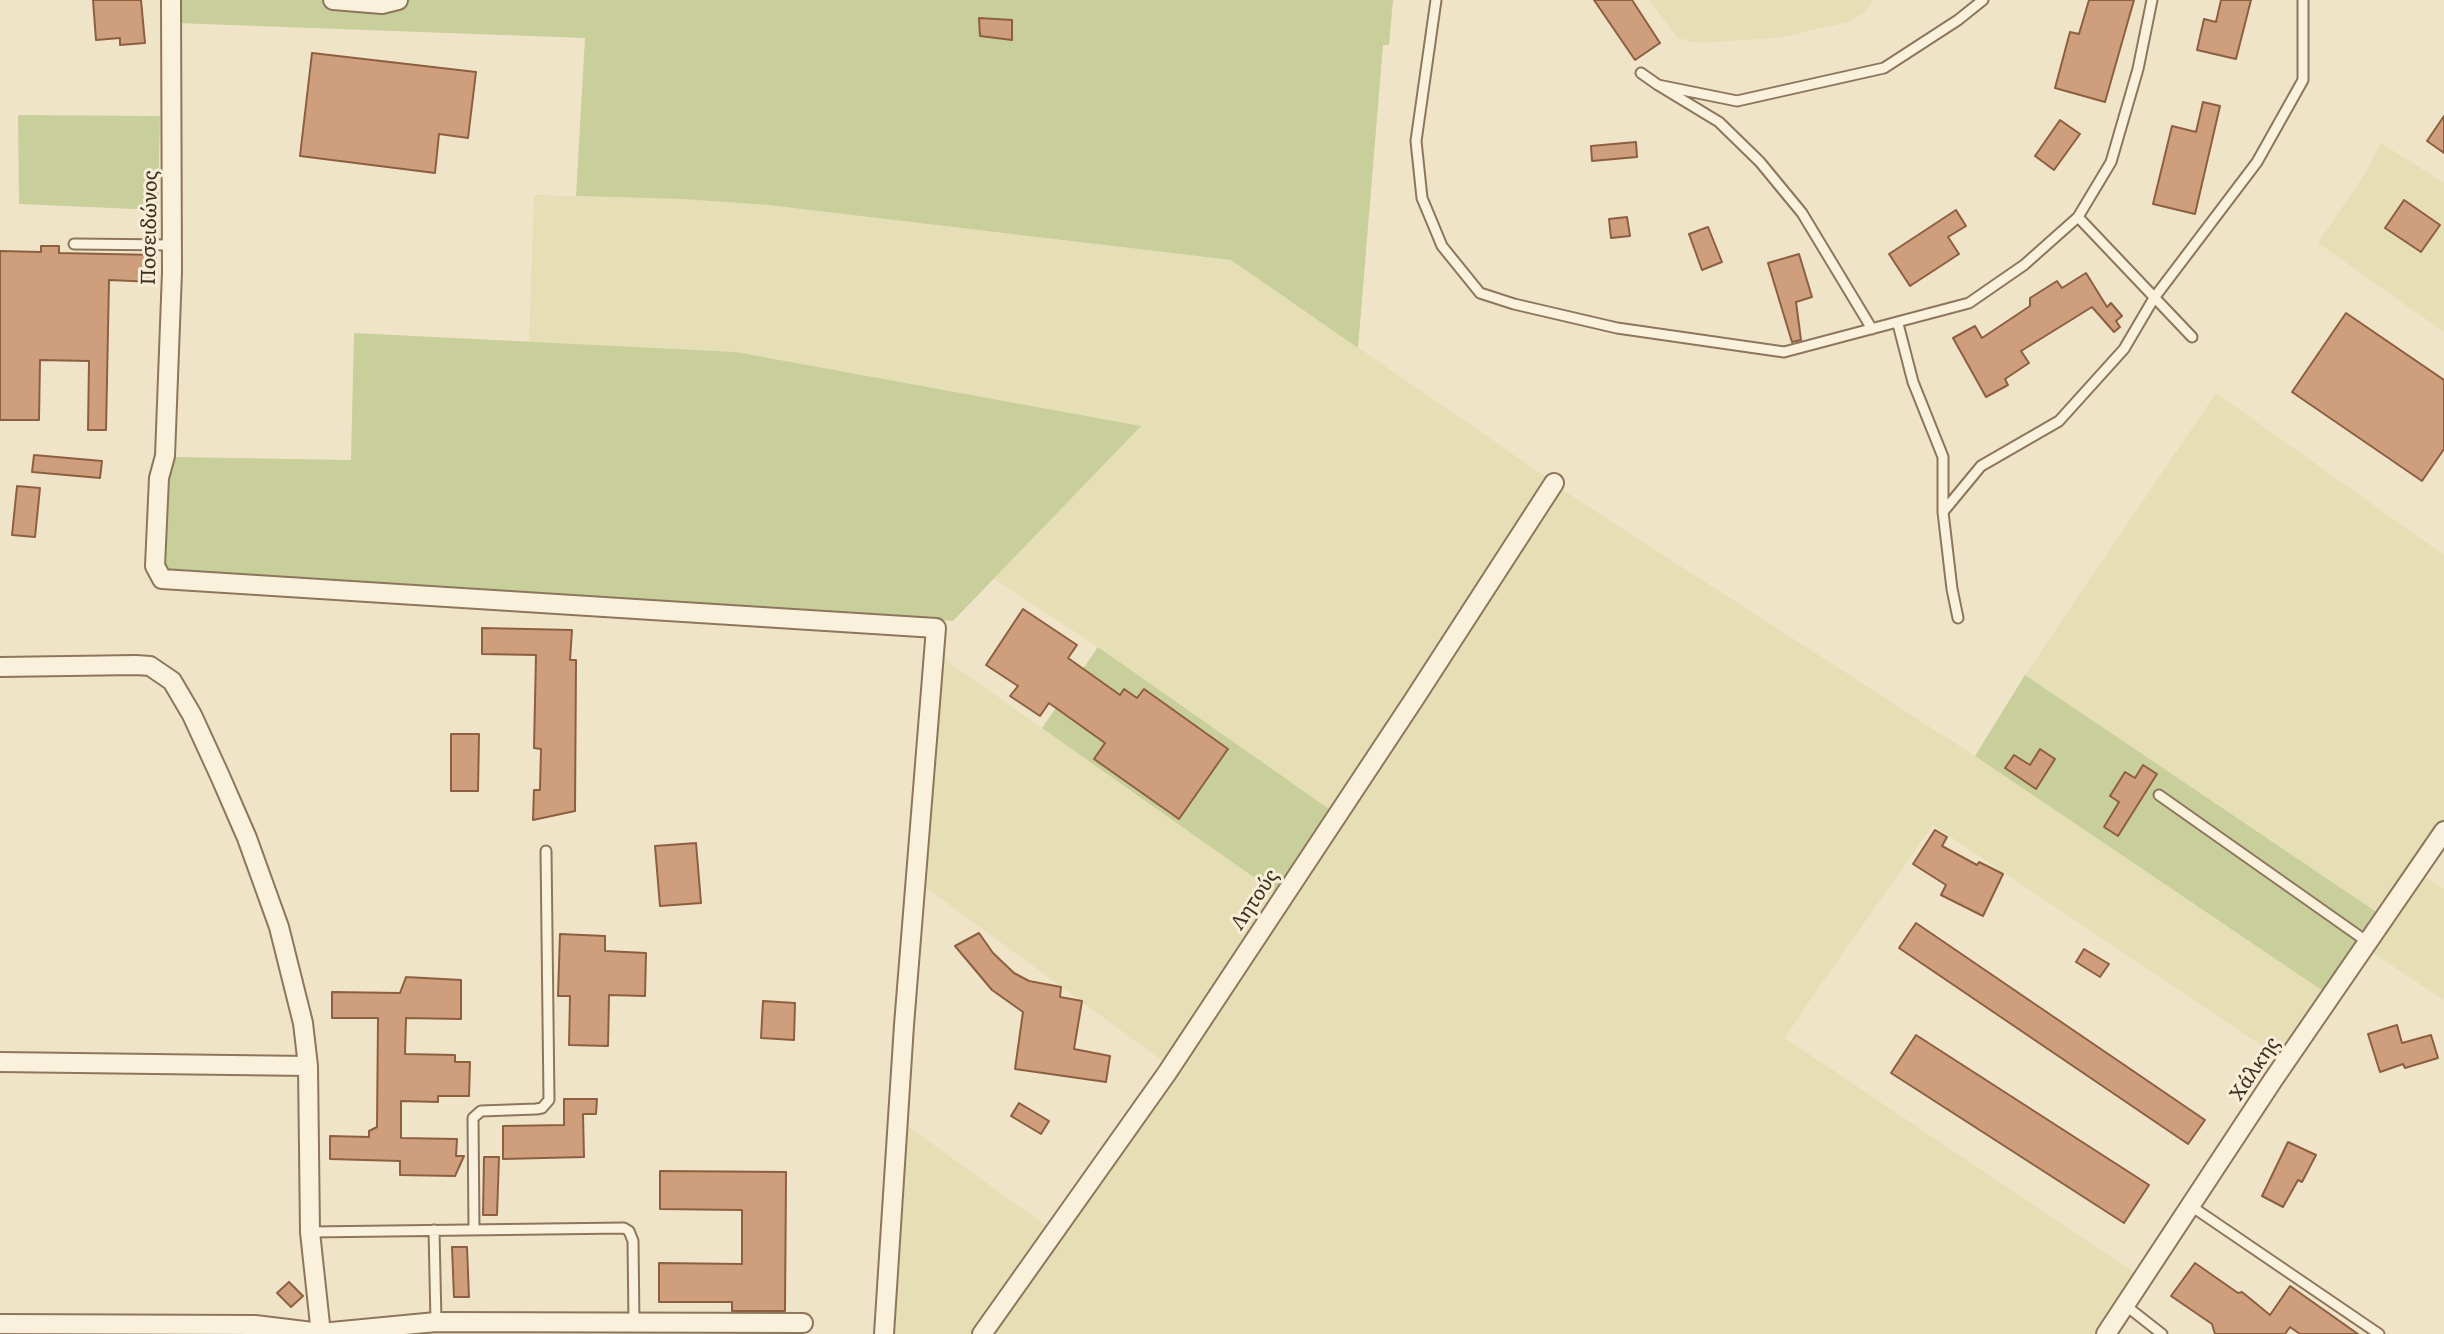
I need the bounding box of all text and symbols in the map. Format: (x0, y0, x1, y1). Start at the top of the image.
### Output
street label: Ποσειδώνος (137, 170, 163, 286)
street label: Λητούς (1226, 865, 1284, 935)
street label: Χάλκης (2225, 1033, 2285, 1105)

